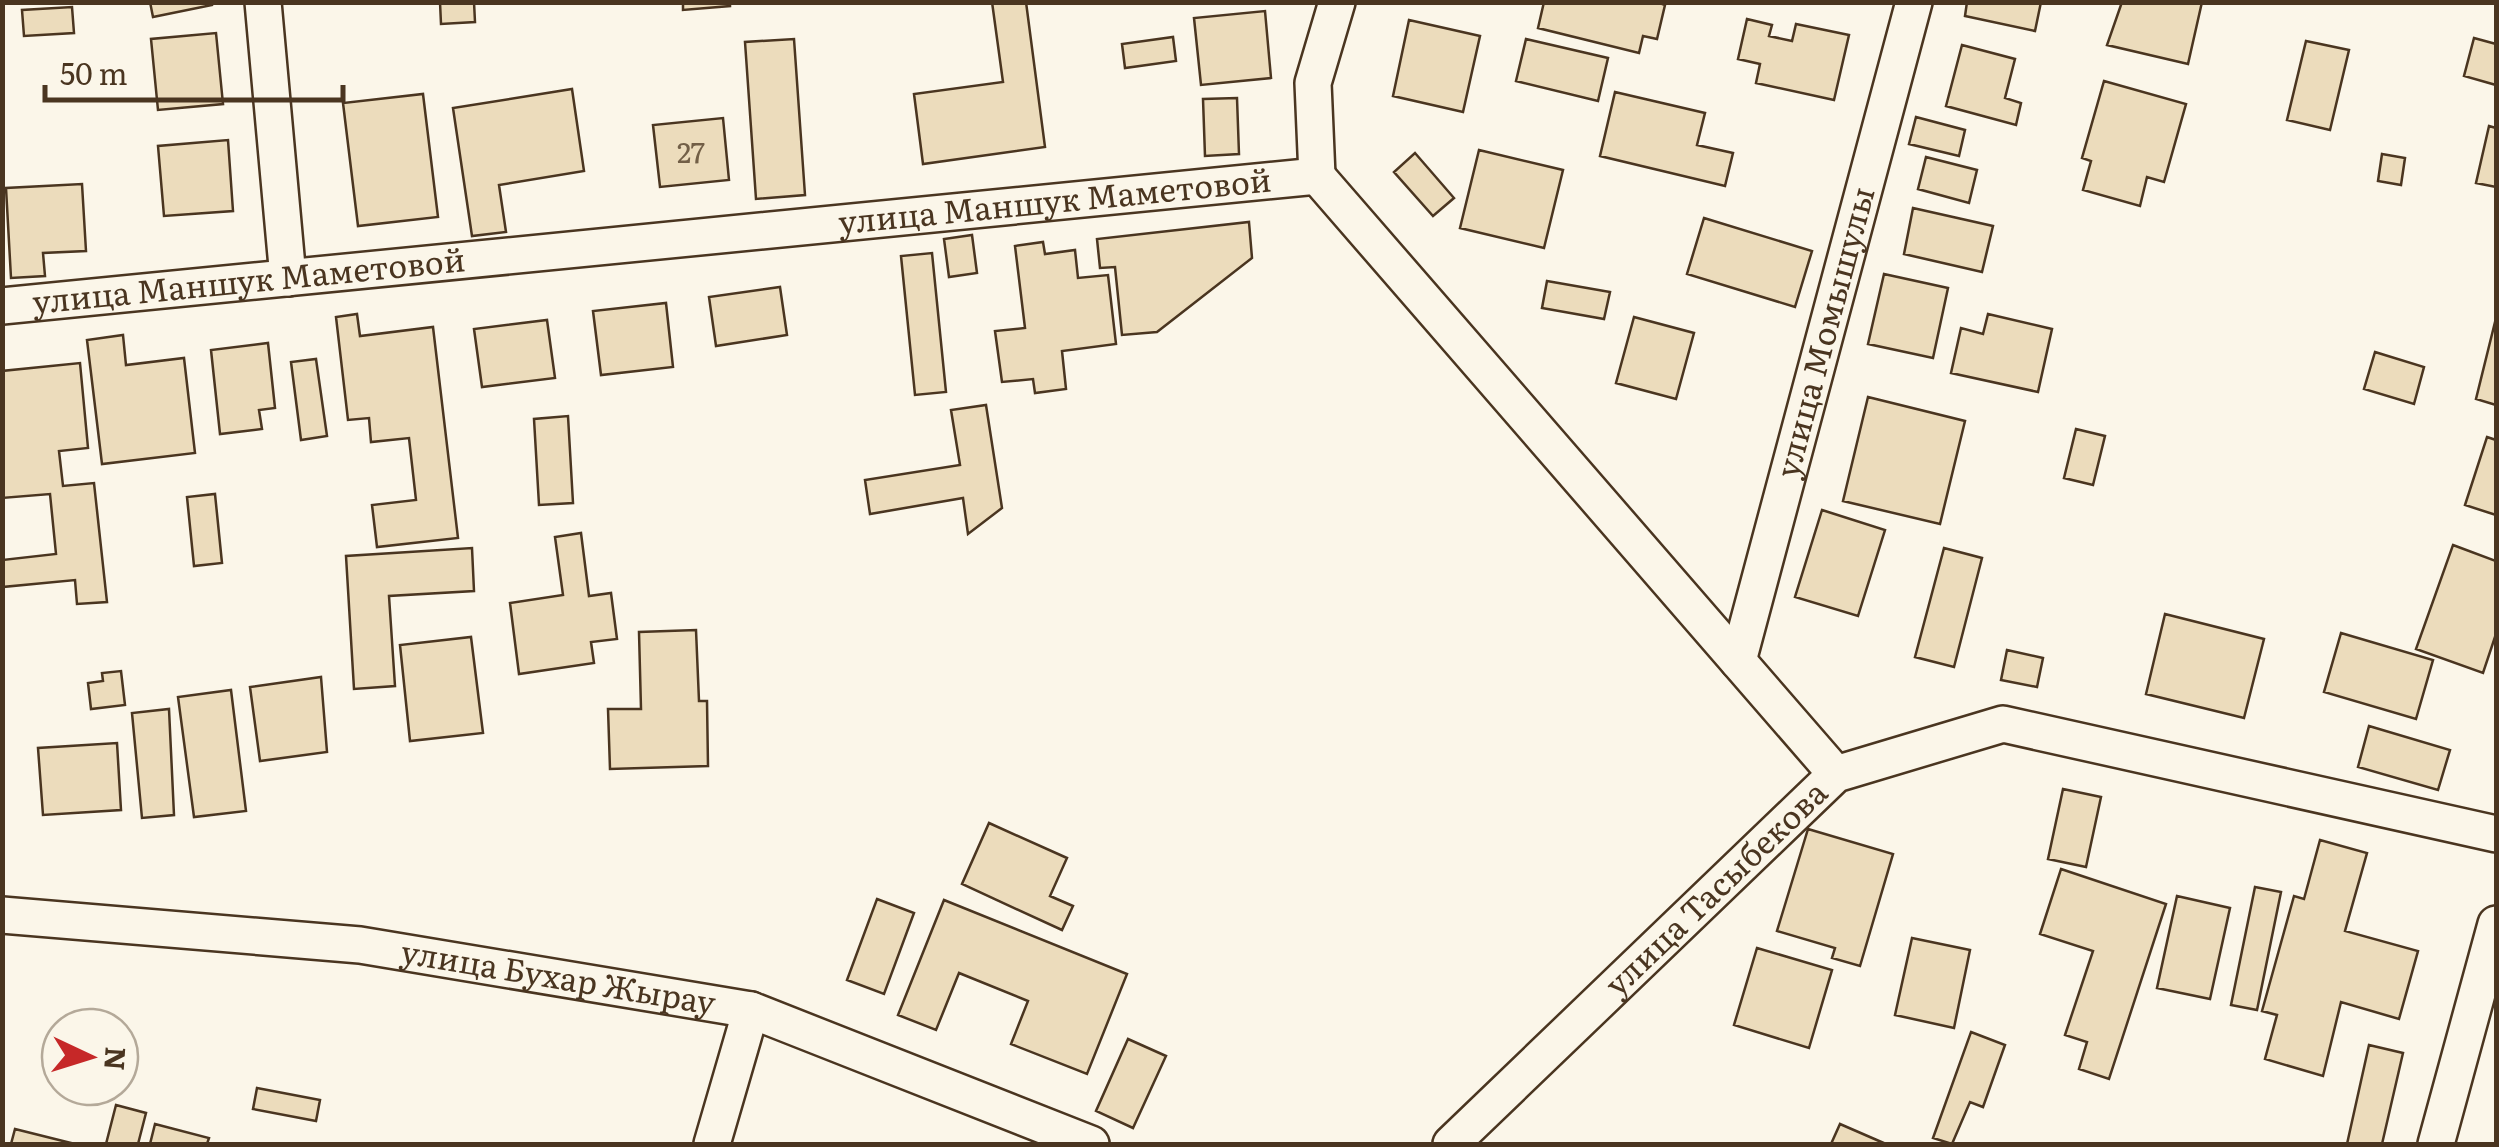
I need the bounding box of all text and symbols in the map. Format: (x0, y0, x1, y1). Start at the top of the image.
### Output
scale bar (45, 40, 342, 102)
text: 50 m (60, 50, 128, 94)
house number: 27 (677, 130, 705, 172)
street label: улица Маншук Маметовой (836, 154, 1273, 244)
street label: улица Момышулы (1761, 181, 1885, 483)
street label: улица Маншук Маметовой (30, 233, 467, 324)
street label: улица Тасыбекова (1592, 767, 1837, 1006)
street label: улица Бухар Жырау (397, 925, 720, 1025)
north arrow (40, 1007, 140, 1107)
text: N (95, 1046, 139, 1072)

